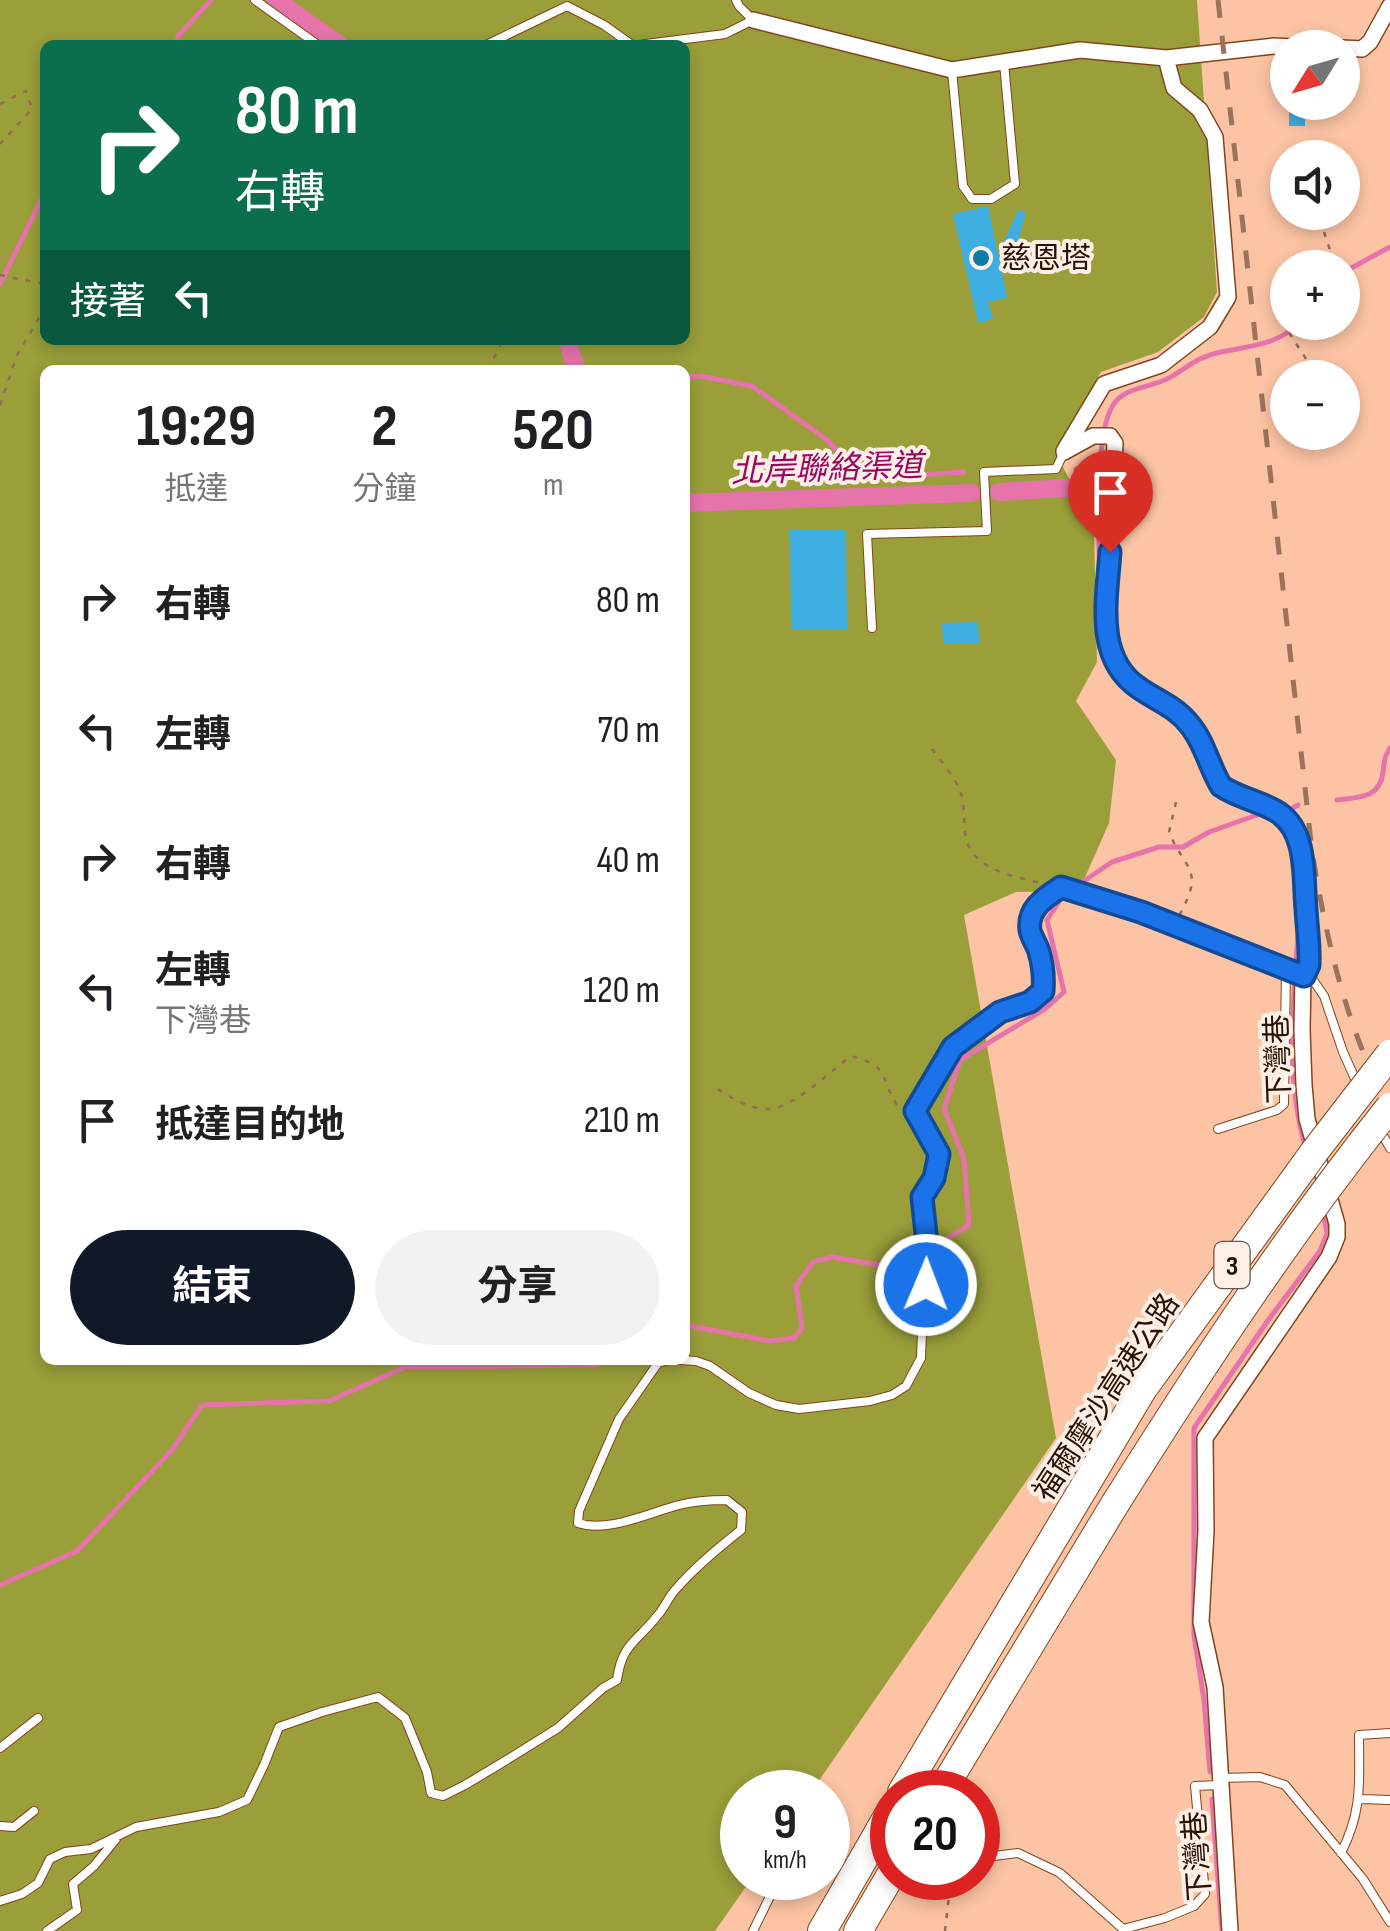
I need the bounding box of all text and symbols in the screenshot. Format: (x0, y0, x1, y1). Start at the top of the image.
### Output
north arrow (1270, 30, 1360, 120)
map controls (1270, 30, 1360, 450)
text: 80 m (235, 70, 359, 154)
icon: right (70, 80, 200, 210)
button: sound (1270, 140, 1360, 230)
text: 右轉 (235, 166, 325, 221)
place label: 慈恩塔 (1001, 241, 1091, 277)
marker: 慈恩塔 (970, 247, 992, 269)
button: + (1270, 250, 1360, 340)
icon: left (166, 270, 221, 325)
text: 接著 (70, 280, 146, 325)
button: − (1270, 360, 1360, 450)
text: 19:29 (136, 391, 256, 463)
text: 2 (371, 391, 398, 463)
text: 520 (513, 395, 594, 467)
water label: 北岸聯絡渠道 (730, 447, 928, 492)
pin (1068, 450, 1153, 553)
icon: arrive (1083, 465, 1138, 520)
text: m (543, 466, 563, 505)
text: 抵達 (164, 470, 228, 509)
text: 分鐘 (352, 470, 416, 509)
icon: right (70, 573, 125, 628)
text: 80 m (596, 578, 660, 623)
text: 右轉 (155, 583, 231, 628)
icon: left (70, 703, 125, 758)
text: 70 m (598, 708, 660, 753)
text: 左轉 (155, 713, 231, 758)
icon: right (70, 833, 125, 888)
text: 40 m (597, 838, 660, 883)
text: 右轉 (155, 843, 231, 888)
text: 左轉 (155, 949, 231, 994)
icon: left (70, 963, 125, 1018)
text: 120 m (583, 968, 660, 1013)
text: 下灣巷 (155, 1002, 251, 1041)
street label: 下灣巷 (1259, 1013, 1299, 1105)
icon: arrive (70, 1093, 125, 1148)
text: 210 m (584, 1098, 660, 1143)
text: 抵達目的地 (155, 1103, 345, 1148)
button: 結束 (70, 1230, 355, 1345)
button: 分享 (375, 1230, 660, 1345)
position arrow (874, 1233, 978, 1337)
road number: 3 (1214, 1242, 1250, 1288)
street label: 福爾摩沙高速公路 (1026, 1287, 1187, 1508)
speed limit sign: 20 (870, 1770, 1000, 1900)
text: 9 (773, 1793, 797, 1853)
street label: 下灣巷 (1177, 1810, 1219, 1902)
text: km/h (763, 1845, 807, 1876)

